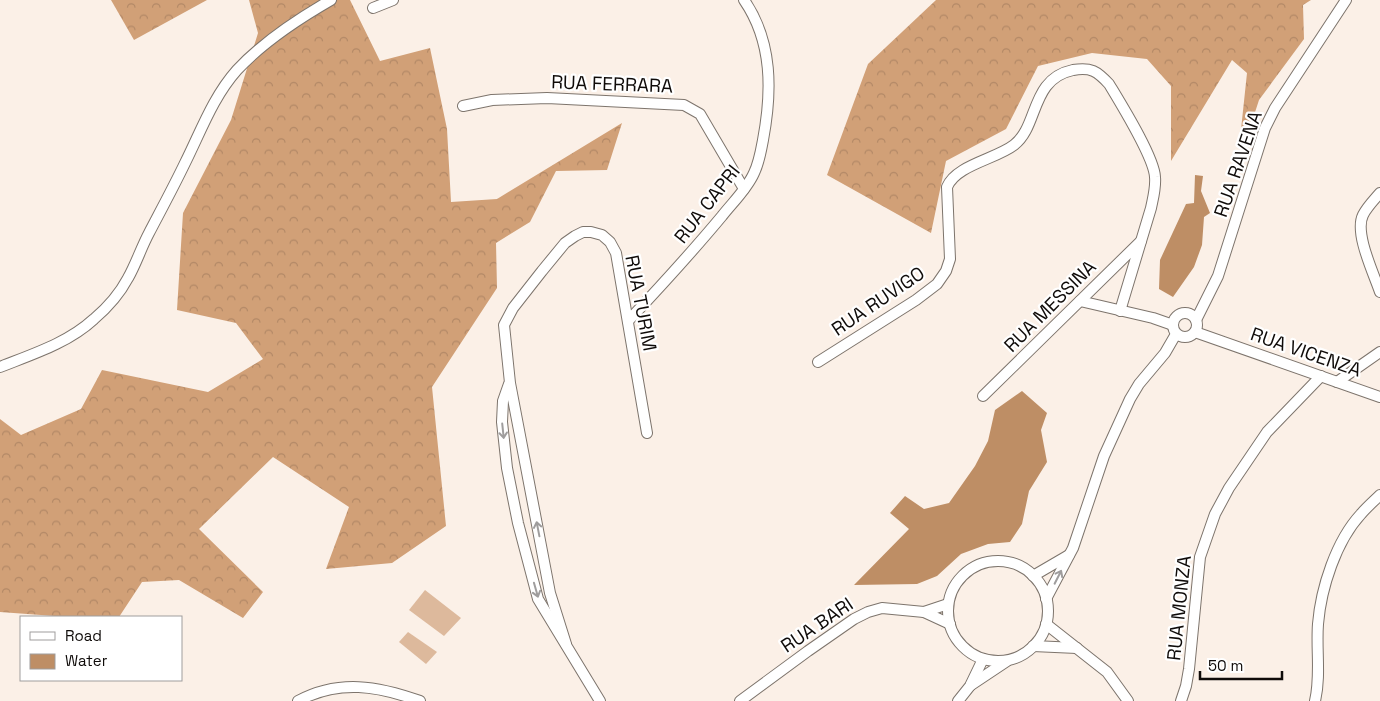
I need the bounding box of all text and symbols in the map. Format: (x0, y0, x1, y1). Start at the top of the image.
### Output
street label: RUA FERRARA (551, 69, 673, 99)
street label: RUA RAVENA (1208, 107, 1268, 221)
street label: RUA CAPRI (668, 160, 746, 248)
street label: RUA TURIM (619, 253, 663, 353)
street label: RUA MESSINA (999, 254, 1102, 357)
street label: RUA RUVIGO (827, 261, 929, 341)
street label: RUA VICENZA (1247, 321, 1365, 383)
one-way arrow (498, 423, 508, 439)
one-way arrow (532, 521, 542, 537)
street label: RUA MONZA (1161, 554, 1197, 662)
one-way arrow (1054, 570, 1063, 585)
one-way arrow (531, 581, 541, 597)
street label: RUA BARI (776, 592, 858, 658)
legend (20, 616, 182, 681)
text: Road (65, 626, 102, 645)
scale bar (1200, 648, 1282, 680)
text: Water (65, 651, 108, 670)
text: 50 m (1208, 656, 1243, 675)

